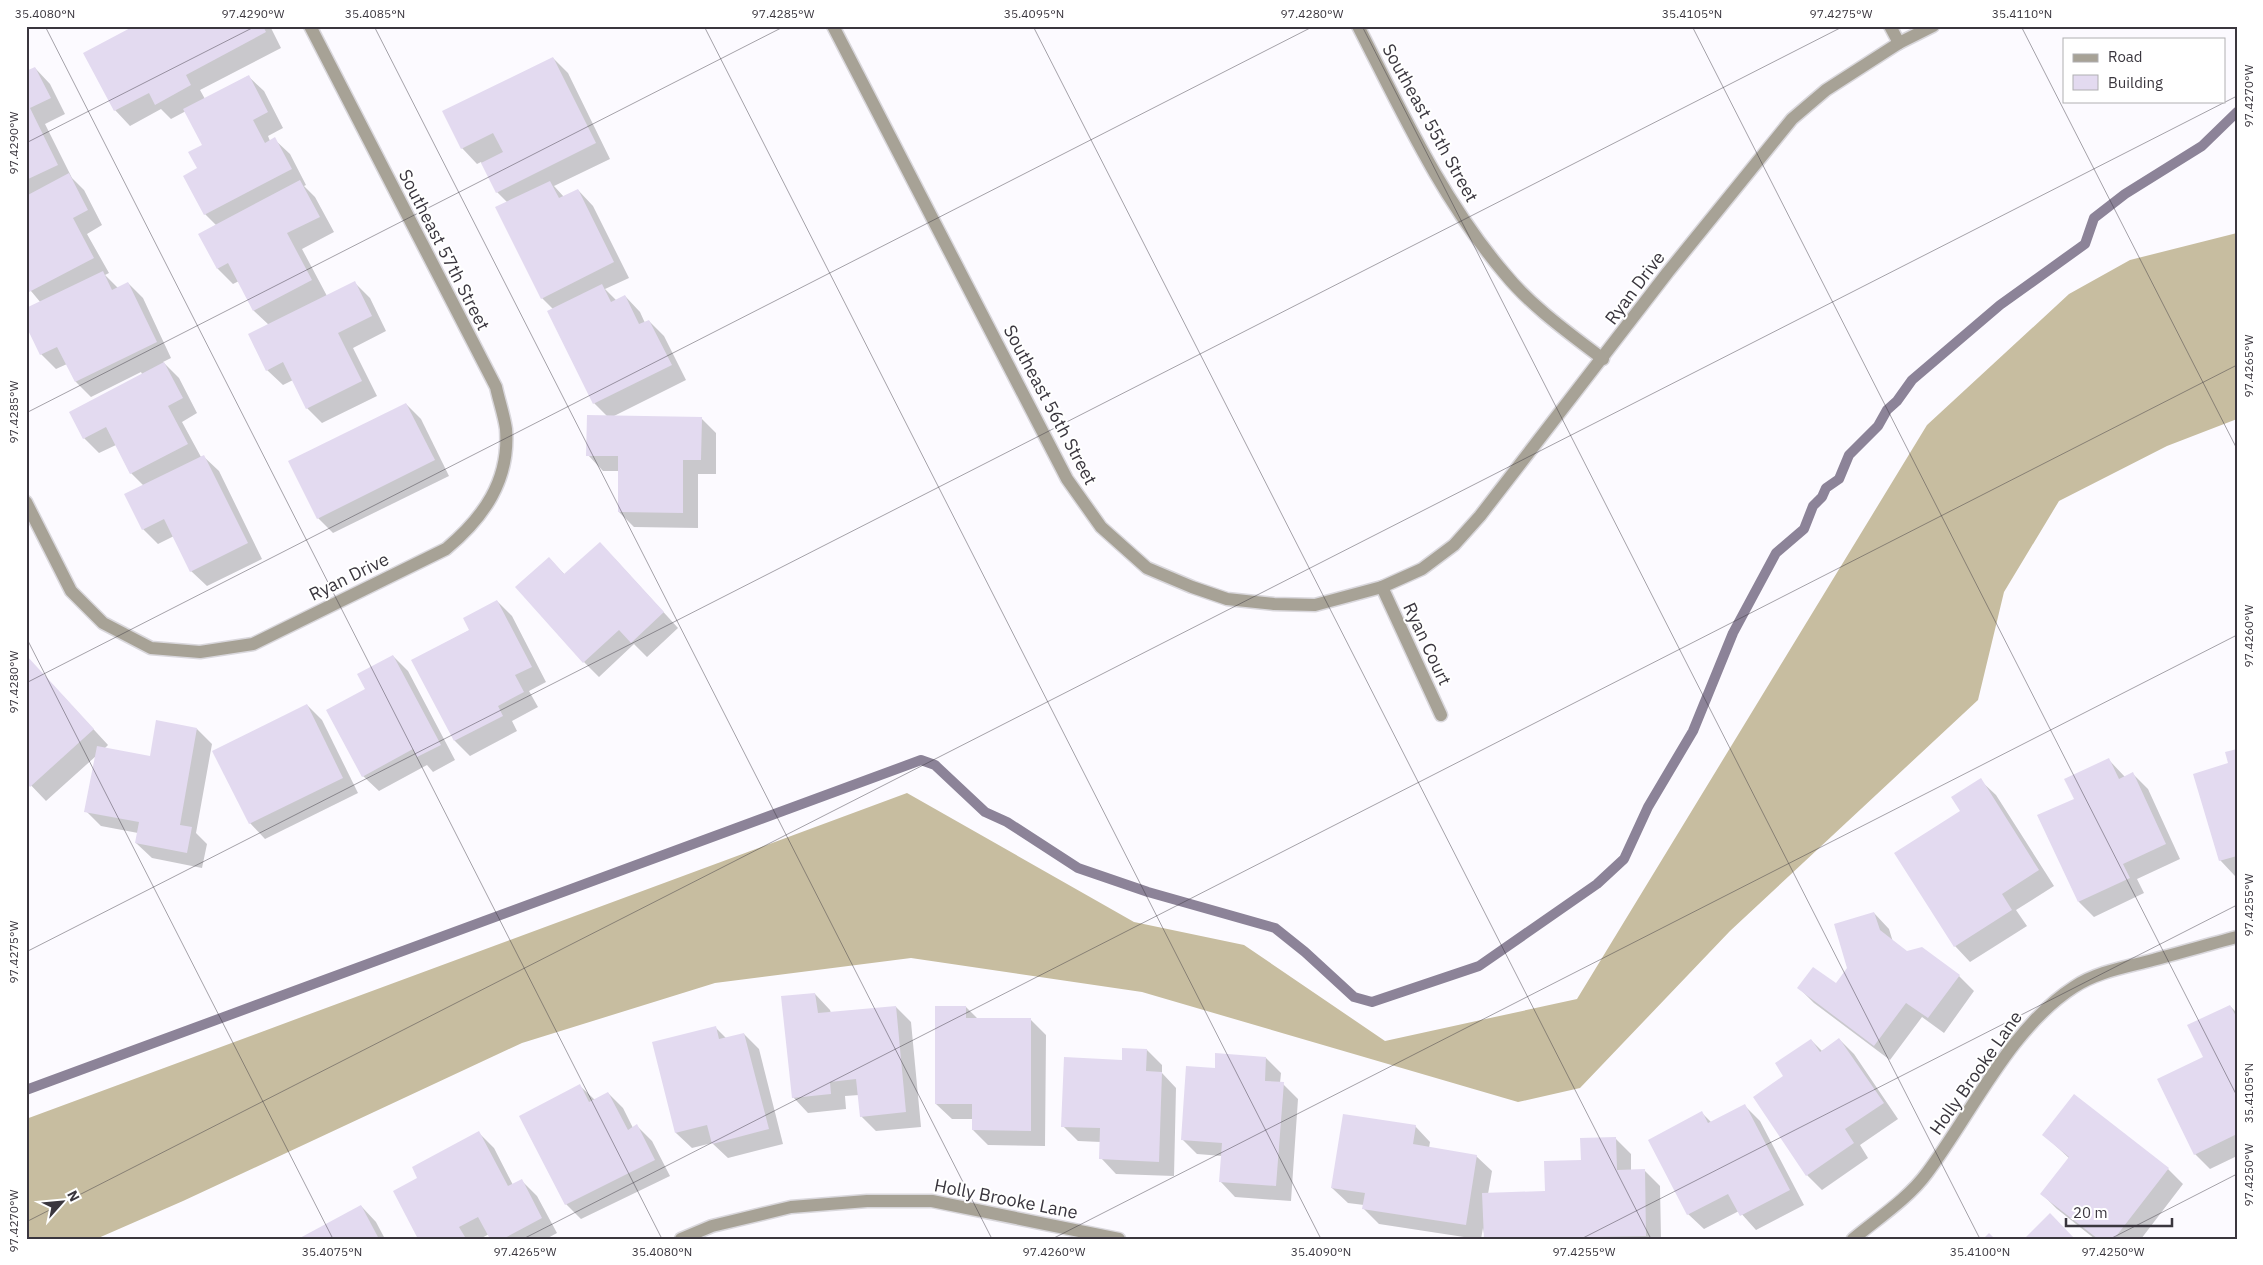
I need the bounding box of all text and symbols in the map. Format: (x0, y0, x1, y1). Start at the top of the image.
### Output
text: 35.4080°N (15, 6, 75, 21)
text: 97.4290°W (222, 6, 285, 21)
text: 35.4085°N (345, 6, 405, 21)
text: 97.4285°W (752, 6, 815, 21)
text: 35.4095°N (1004, 6, 1064, 21)
text: 97.4280°W (1281, 6, 1344, 21)
text: 35.4105°N (1662, 6, 1722, 21)
text: 97.4275°W (1810, 6, 1873, 21)
text: 35.4110°N (1992, 6, 2052, 21)
legend (2063, 38, 2226, 102)
street label: Southeast 55th Street (1377, 39, 1484, 206)
text: Road (2108, 47, 2143, 66)
text: 97.4270°W (2241, 64, 2256, 127)
text: Building (2108, 73, 2163, 92)
text: 97.4290°W (6, 111, 21, 174)
street label: Southeast 57th Street (394, 165, 495, 334)
street label: Ryan Drive (1600, 246, 1670, 329)
street label: Southeast 56th Street (999, 321, 1102, 489)
text: 97.4265°W (2241, 334, 2256, 397)
text: 97.4285°W (6, 380, 21, 443)
street label: Ryan Drive (305, 547, 393, 606)
street label: Ryan Court (1398, 599, 1457, 689)
text: 97.4260°W (2241, 604, 2256, 667)
text: 97.4280°W (6, 650, 21, 713)
text: 97.4255°W (2241, 873, 2256, 936)
text: 97.4275°W (6, 920, 21, 983)
street label: Holly Brooke Lane (1924, 1006, 2027, 1139)
text: 35.4105°N (2241, 1063, 2256, 1123)
text: 97.4250°W (2241, 1143, 2256, 1206)
street label: Holly Brooke Lane (932, 1173, 1080, 1224)
north arrow (38, 1178, 88, 1228)
text: N (63, 1187, 84, 1205)
text: 97.4270°W (6, 1189, 21, 1252)
scale bar (2066, 1195, 2172, 1227)
text: 20 m (2073, 1203, 2108, 1222)
text: 35.4075°N (302, 1244, 362, 1259)
text: 97.4265°W (494, 1244, 557, 1259)
text: 35.4080°N (632, 1244, 692, 1259)
text: 97.4260°W (1023, 1244, 1086, 1259)
text: 35.4090°N (1291, 1244, 1351, 1259)
text: 97.4255°W (1553, 1244, 1616, 1259)
text: 35.4100°N (1950, 1244, 2010, 1259)
text: 97.4250°W (2082, 1244, 2145, 1259)

